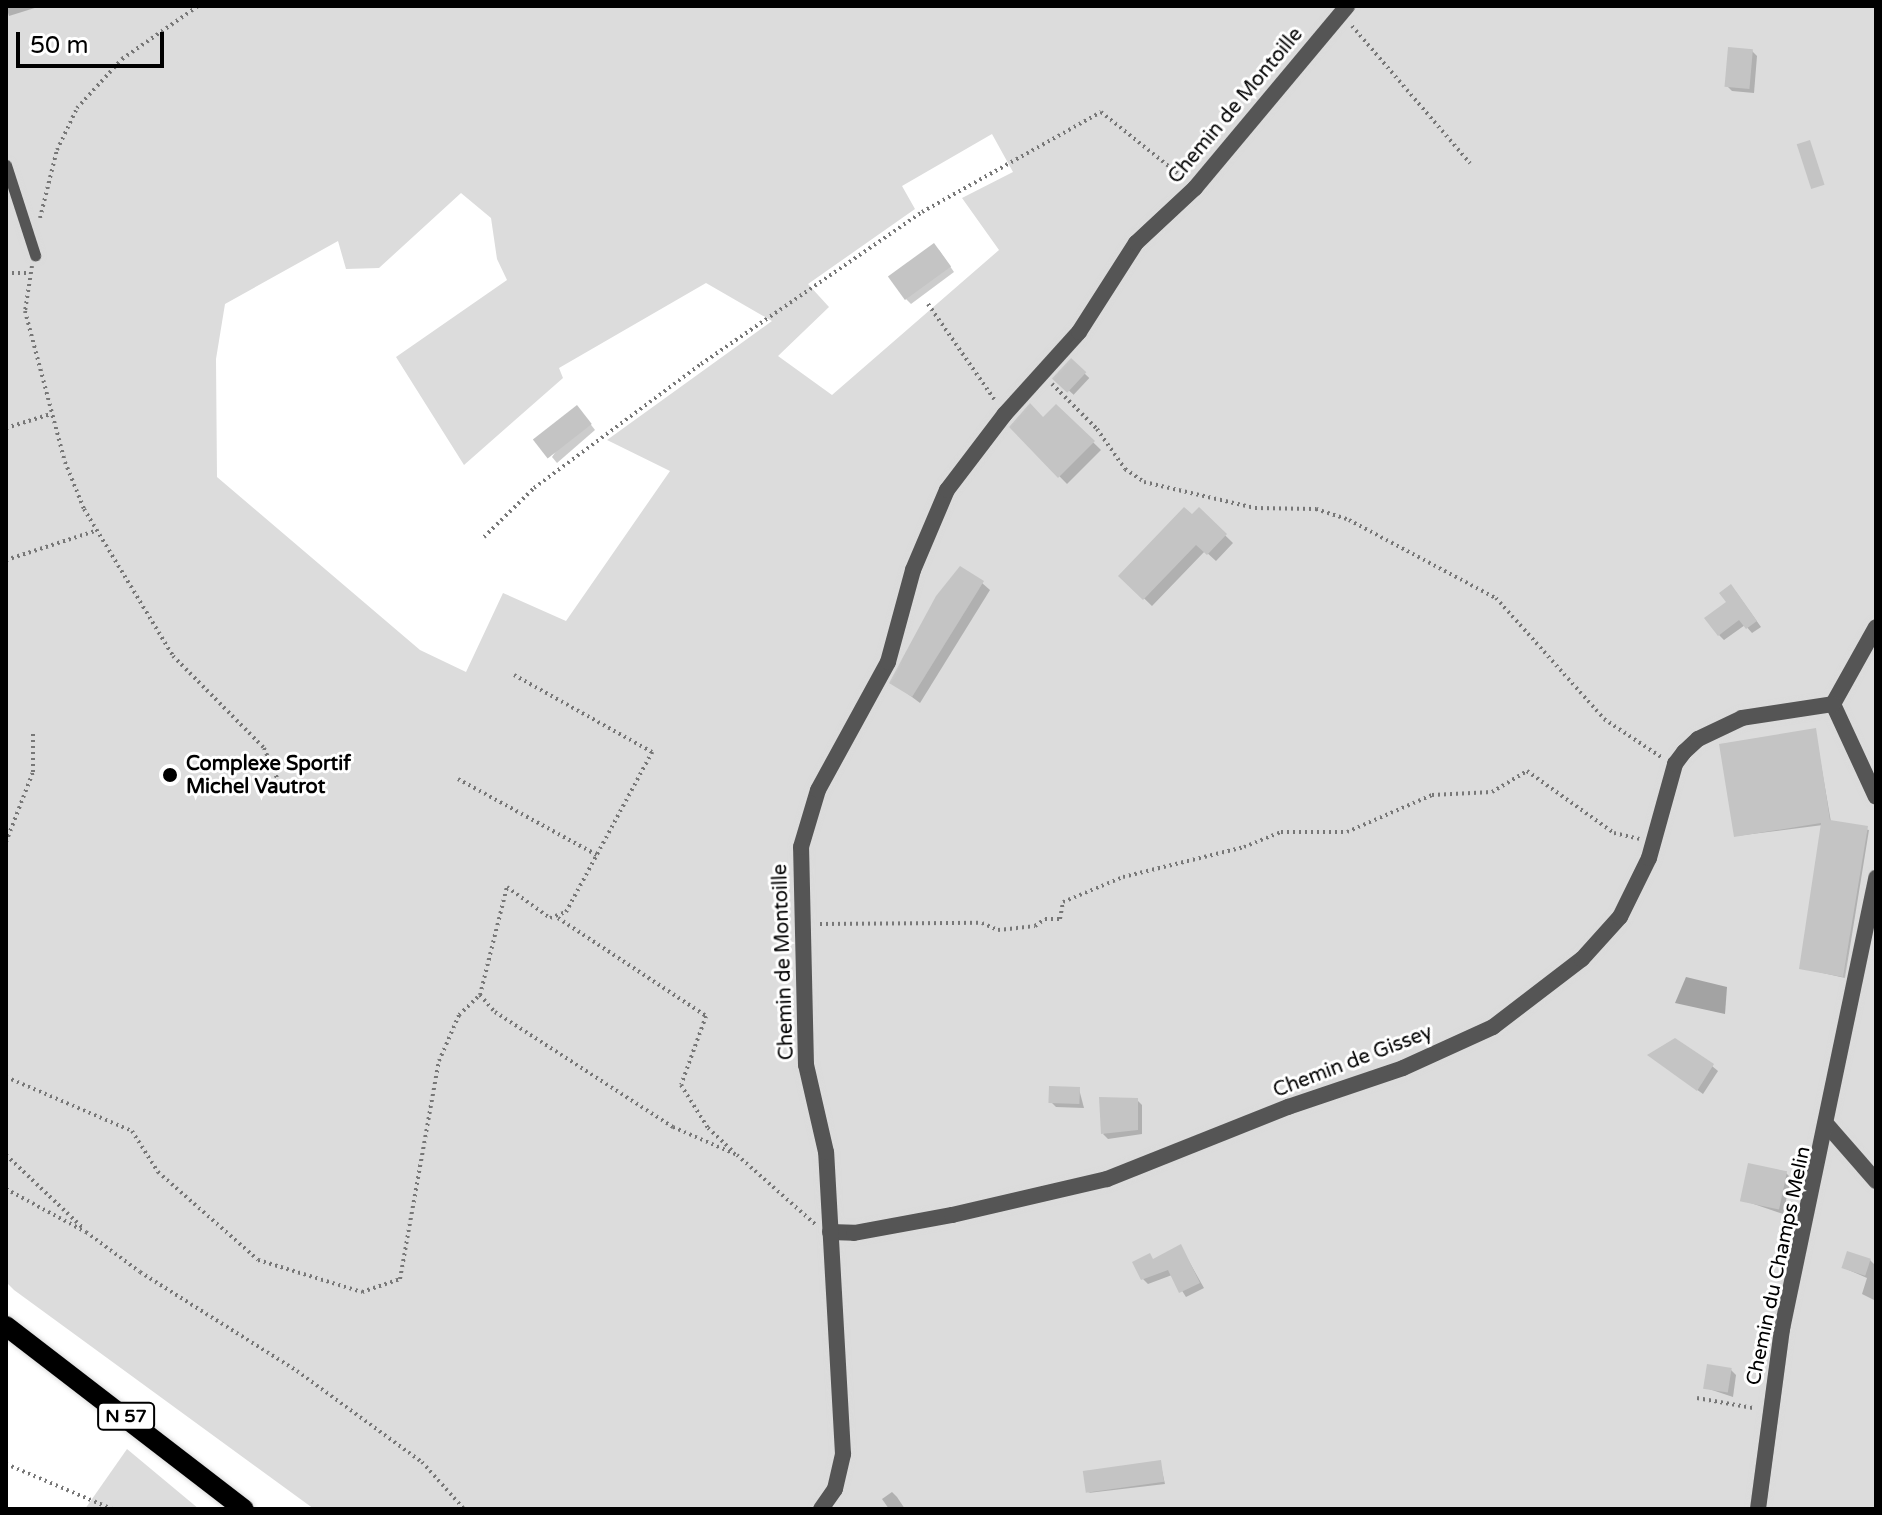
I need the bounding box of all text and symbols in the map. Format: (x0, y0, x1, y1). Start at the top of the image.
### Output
scale bar (20, 16, 168, 66)
street label: Chemin de Montoille (1164, 23, 1308, 189)
text: 50 m (30, 31, 88, 60)
place label: Complexe Sportif Michel Vautrot (186, 752, 351, 799)
marker: Complexe Sportif Michel Vautrot (161, 766, 179, 784)
street label: Chemin de Montoille (769, 863, 799, 1061)
street label: Chemin de Gissey (1270, 1021, 1436, 1103)
street label: Chemin du Champs Melin (1742, 1144, 1816, 1388)
road number: N 57 (96, 1402, 156, 1430)

